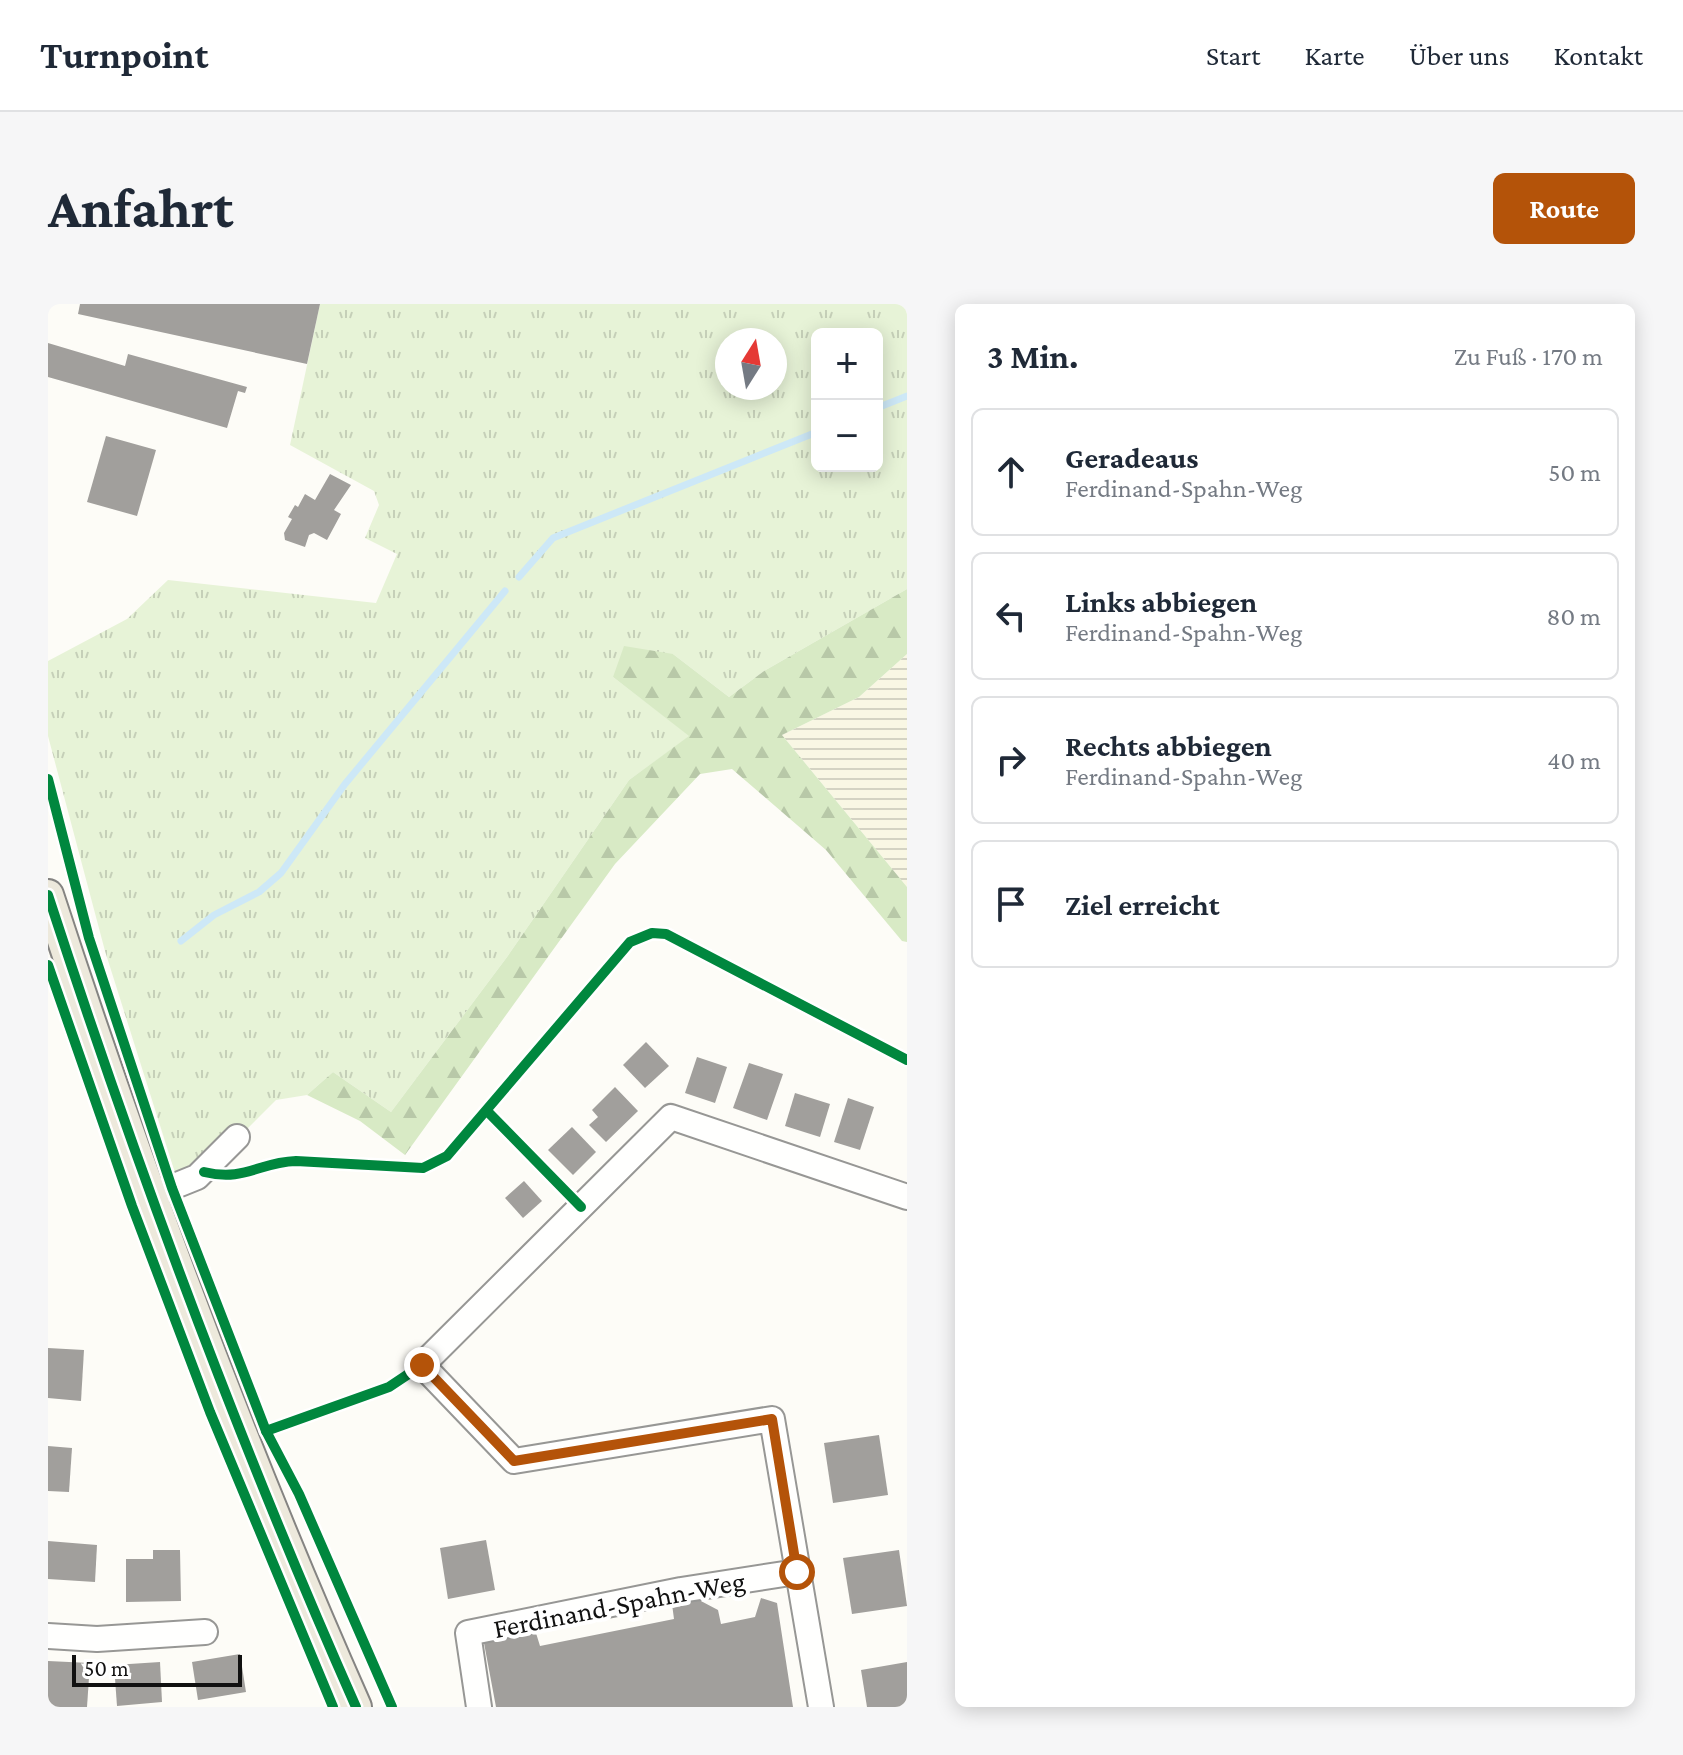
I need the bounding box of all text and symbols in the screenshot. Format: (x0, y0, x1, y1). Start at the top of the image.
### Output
text: Turnpoint (40, 34, 208, 76)
text: Start (1206, 40, 1261, 71)
text: Karte (1305, 40, 1365, 71)
text: Über uns (1409, 40, 1510, 71)
text: Kontakt (1554, 40, 1643, 71)
button: Route (1493, 173, 1635, 244)
text: Anfahrt (48, 177, 234, 239)
north arrow (715, 328, 787, 400)
map controls (811, 328, 883, 472)
button: + (811, 328, 883, 400)
text: 3 Min. (987, 338, 1079, 375)
text: Zu Fuß · 170 m (1454, 342, 1603, 371)
button: − (811, 400, 883, 472)
text: Geradeaus (1065, 441, 1199, 474)
icon: ahead (989, 450, 1033, 494)
text: 50 m (1548, 458, 1601, 487)
text: Ferdinand-Spahn-Weg (1065, 474, 1302, 503)
text: Links abbiegen (1065, 585, 1257, 618)
icon: left (989, 594, 1033, 638)
text: 80 m (1547, 602, 1601, 631)
text: Ferdinand-Spahn-Weg (1065, 618, 1302, 647)
text: Rechts abbiegen (1065, 729, 1272, 762)
icon: right (989, 738, 1033, 782)
text: 40 m (1547, 746, 1601, 775)
text: Ferdinand-Spahn-Weg (1065, 762, 1302, 791)
icon: arrive (989, 882, 1033, 926)
text: Ziel erreicht (1065, 888, 1220, 921)
route end (404, 1347, 440, 1383)
route start (779, 1554, 815, 1590)
street label: Ferdinand-Spahn-Weg (491, 1565, 748, 1644)
scale bar (72, 1651, 242, 1687)
text: 50 m (84, 1656, 129, 1681)

